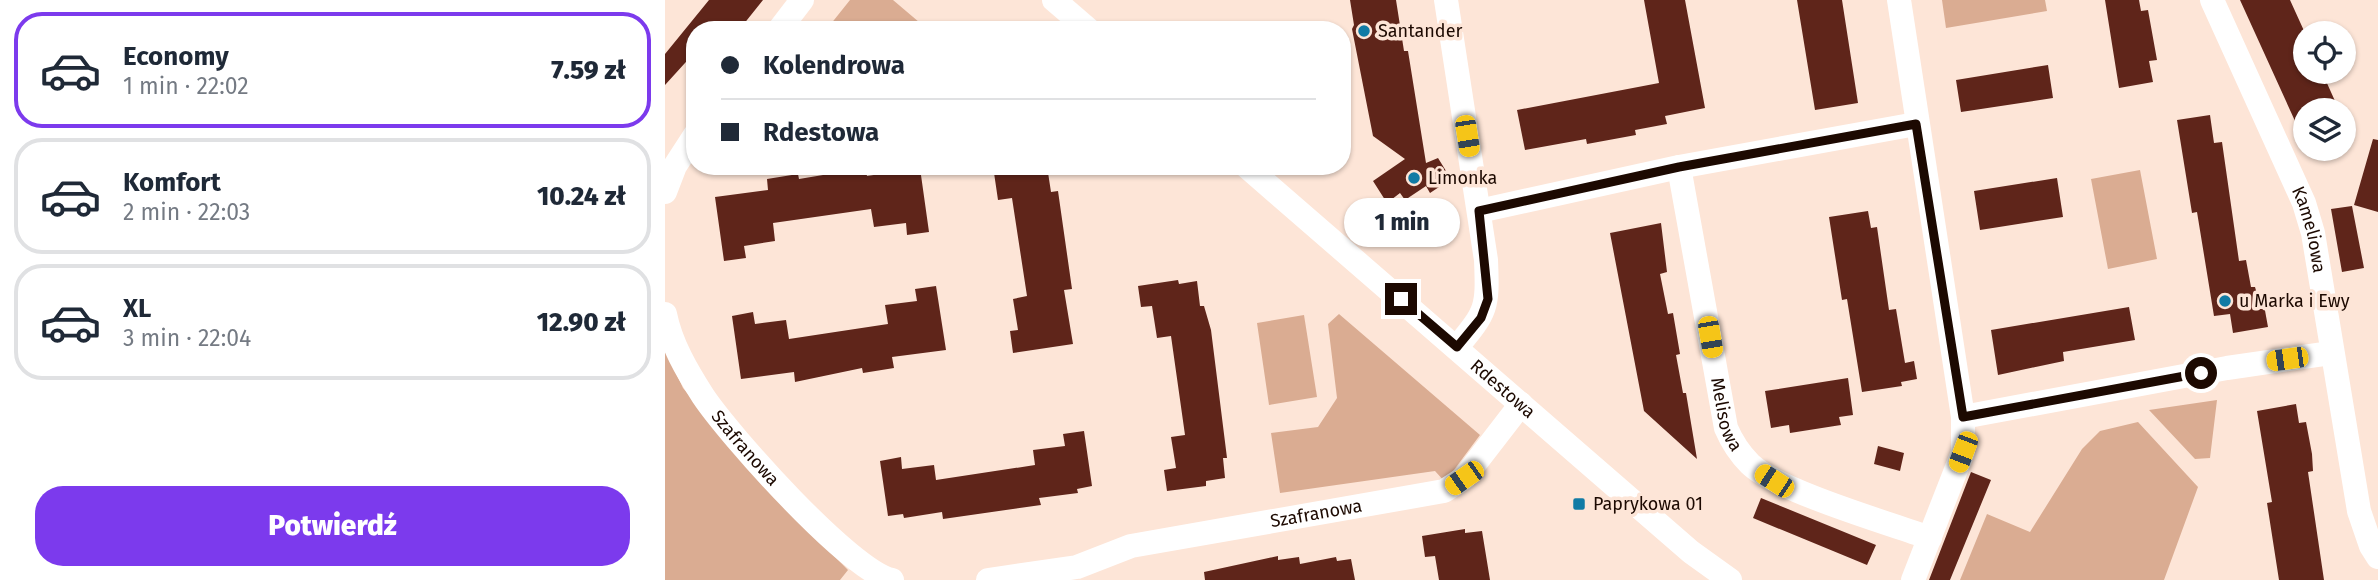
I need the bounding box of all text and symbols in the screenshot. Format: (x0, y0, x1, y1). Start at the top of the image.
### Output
place label: Santander (1378, 20, 1462, 42)
map controls (2293, 21, 2356, 161)
button: locate (2293, 21, 2356, 84)
marker: Santander (1356, 23, 1372, 39)
icon: car (39, 39, 102, 102)
text: Economy (123, 41, 229, 72)
text: Kolendrowa (763, 50, 905, 81)
text: 7.59 zł (551, 55, 626, 86)
text: 1 min · 22:02 (123, 72, 249, 100)
button: layers (2293, 98, 2356, 161)
car (1454, 114, 1481, 158)
text: Rdestowa (763, 117, 879, 148)
icon: car (39, 165, 102, 228)
text: Komfort (123, 167, 221, 198)
place label: Limonka (1428, 167, 1497, 189)
marker: Limonka (1406, 170, 1422, 186)
text: 10.24 zł (537, 181, 626, 212)
street label: Kameliowa (2287, 183, 2330, 275)
text: 2 min · 22:03 (123, 198, 250, 226)
callout: 1 min (1343, 198, 1459, 246)
text: 1 min (1374, 208, 1430, 236)
route end (1385, 283, 1417, 315)
place label: u Marka i Ewy (2239, 290, 2350, 312)
icon: car (39, 291, 102, 354)
text: XL (123, 293, 151, 324)
marker: u Marka i Ewy (2217, 293, 2233, 309)
text: 12.90 zł (537, 307, 626, 338)
car (1697, 314, 1724, 360)
text: 3 min · 22:04 (123, 324, 251, 352)
car (2265, 346, 2310, 372)
street label: Rdestowa (1466, 355, 1540, 423)
route start (2185, 357, 2217, 389)
street label: Melisowa (1706, 376, 1747, 456)
street label: Szafranowa (707, 406, 784, 490)
car (1946, 429, 1981, 475)
car (1441, 457, 1488, 499)
car (1751, 461, 1798, 501)
button: Potwierdź (35, 486, 630, 566)
place label: Paprykowa 01 (1593, 493, 1703, 515)
street label: Szafranowa (1269, 495, 1364, 532)
marker: Paprykowa 01 (1571, 496, 1587, 512)

